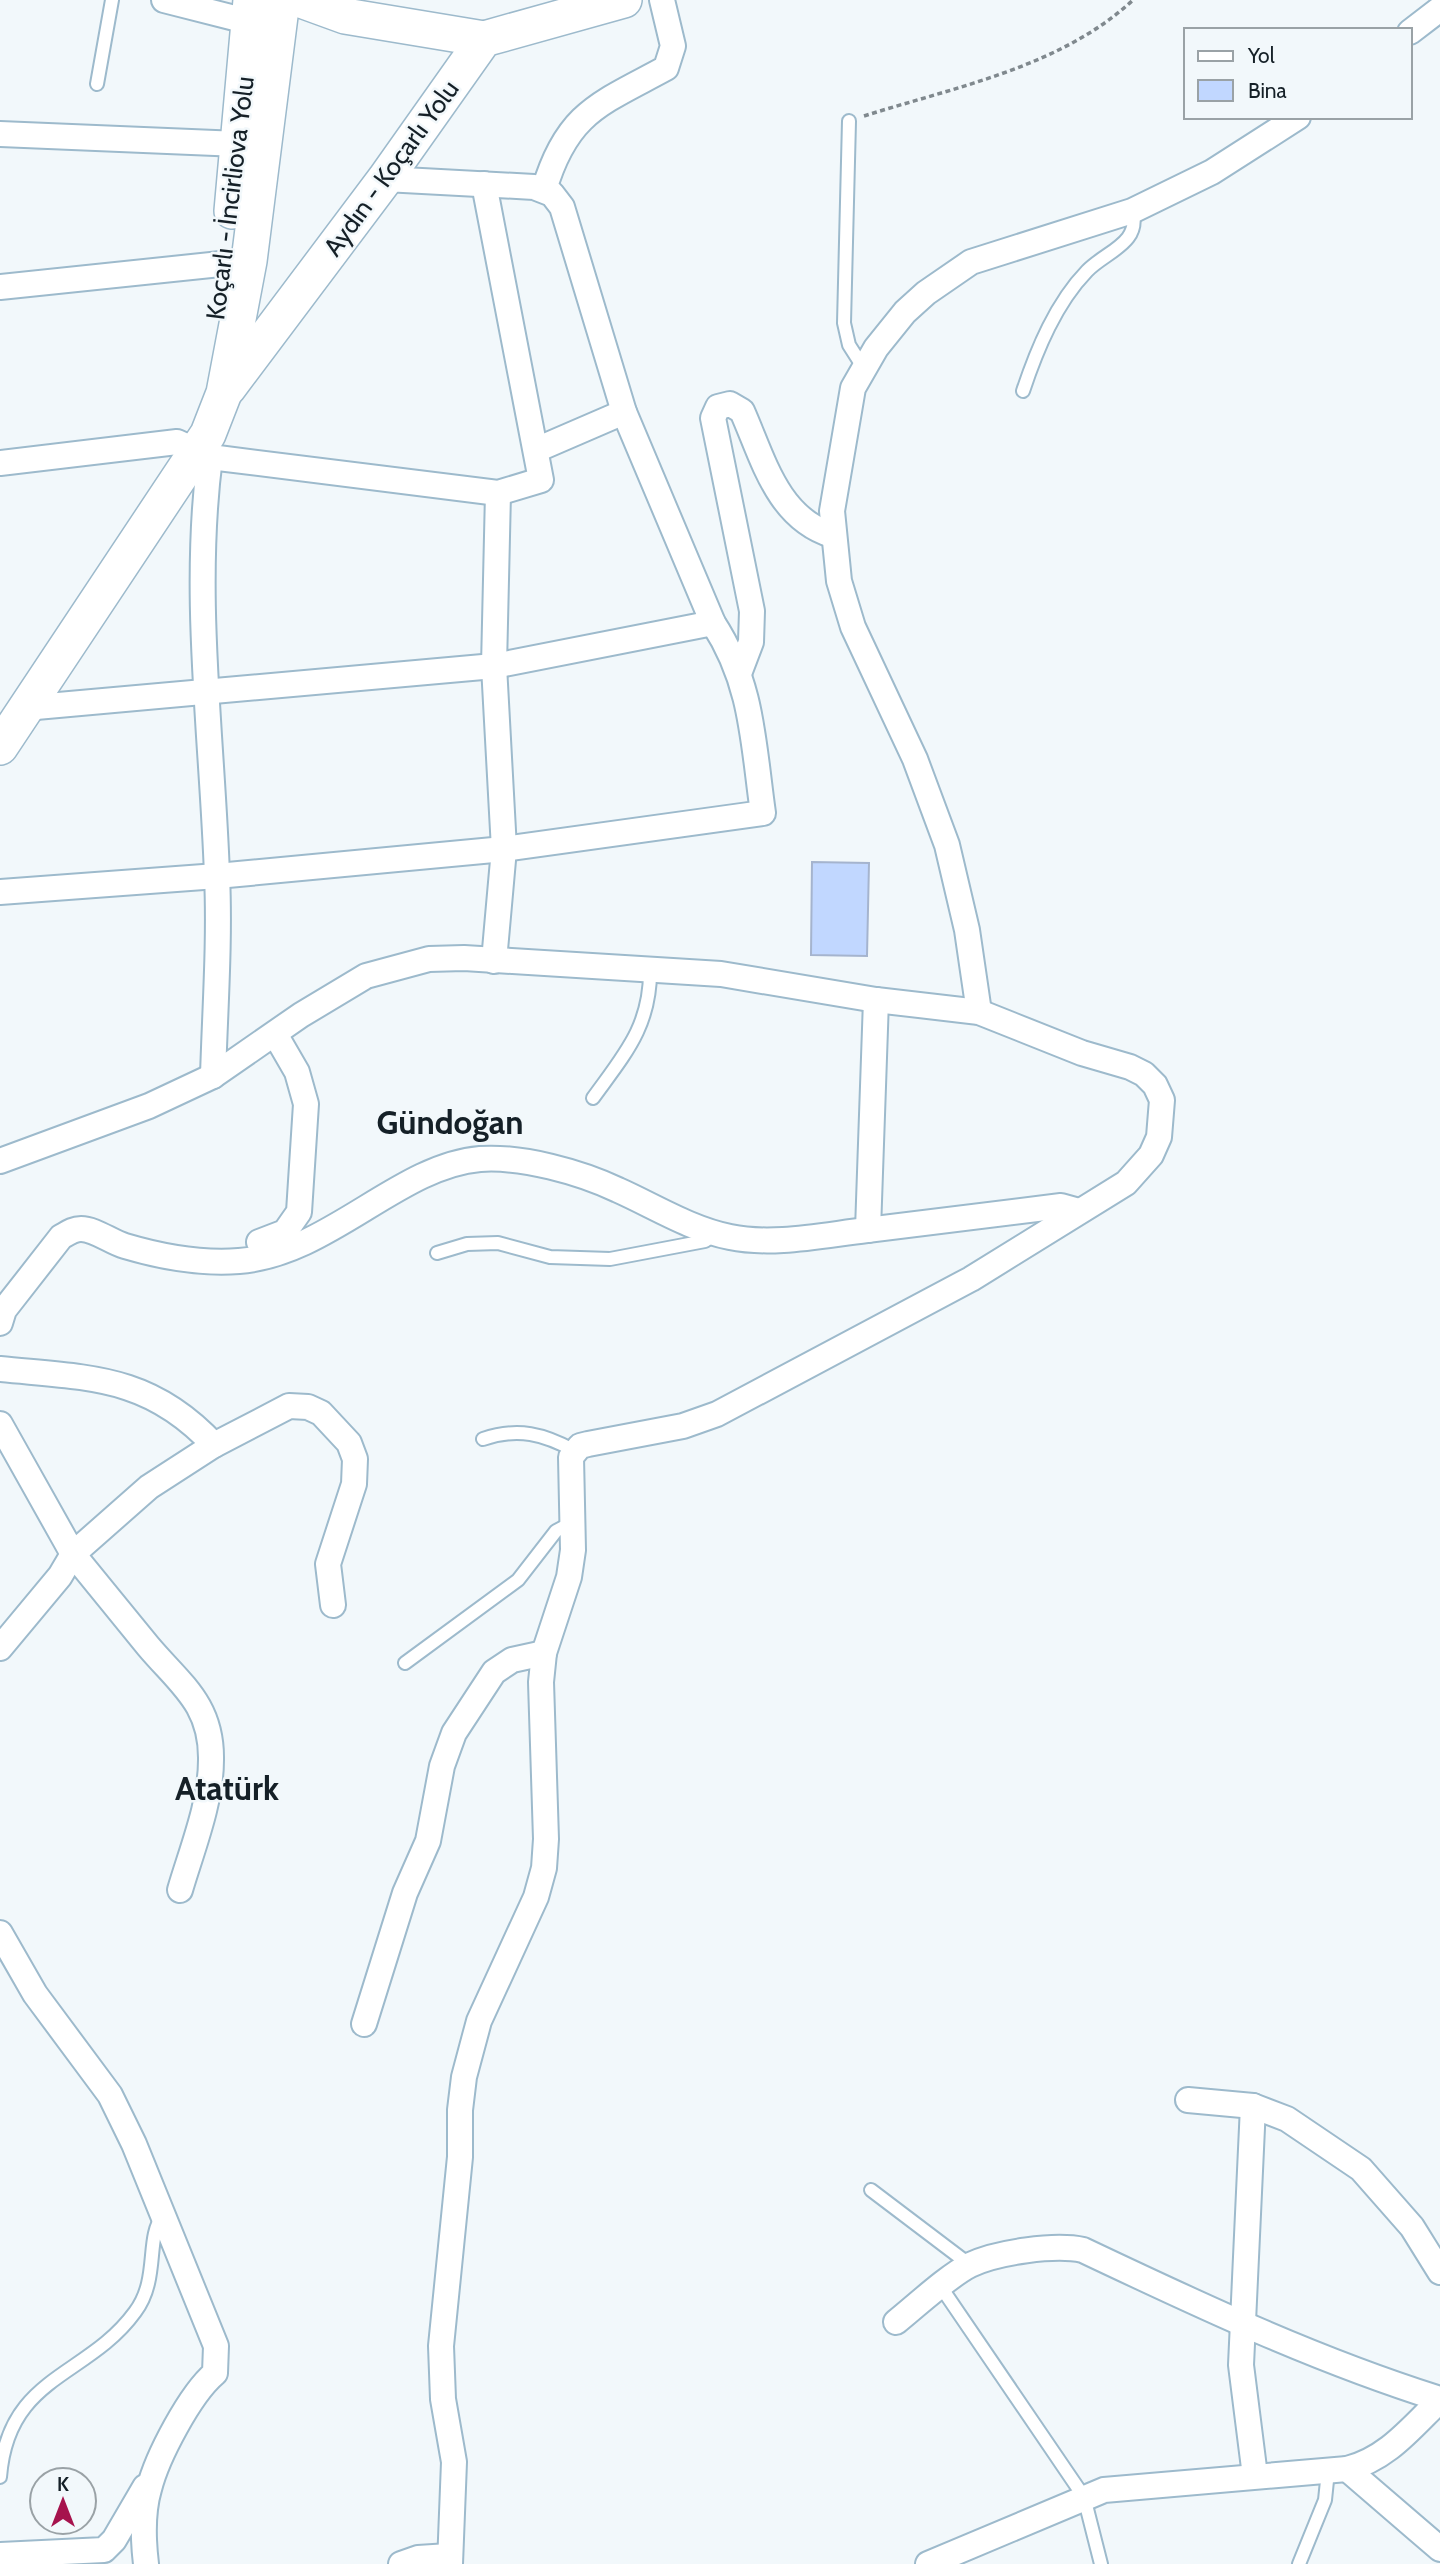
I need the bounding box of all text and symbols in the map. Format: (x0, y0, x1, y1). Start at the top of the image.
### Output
legend (1184, 28, 1412, 119)
text: Yol (1247, 43, 1275, 68)
street label: Koçarlı - İncirliova Yolu (199, 74, 261, 322)
street label: Aydın - Koçarlı Yolu (316, 74, 466, 262)
text: Bina (1248, 78, 1287, 103)
district label: Gündoğan (377, 1102, 523, 1142)
district label: Atatürk (175, 1768, 279, 1808)
north arrow (28, 2466, 98, 2536)
text: K (57, 2473, 69, 2496)

